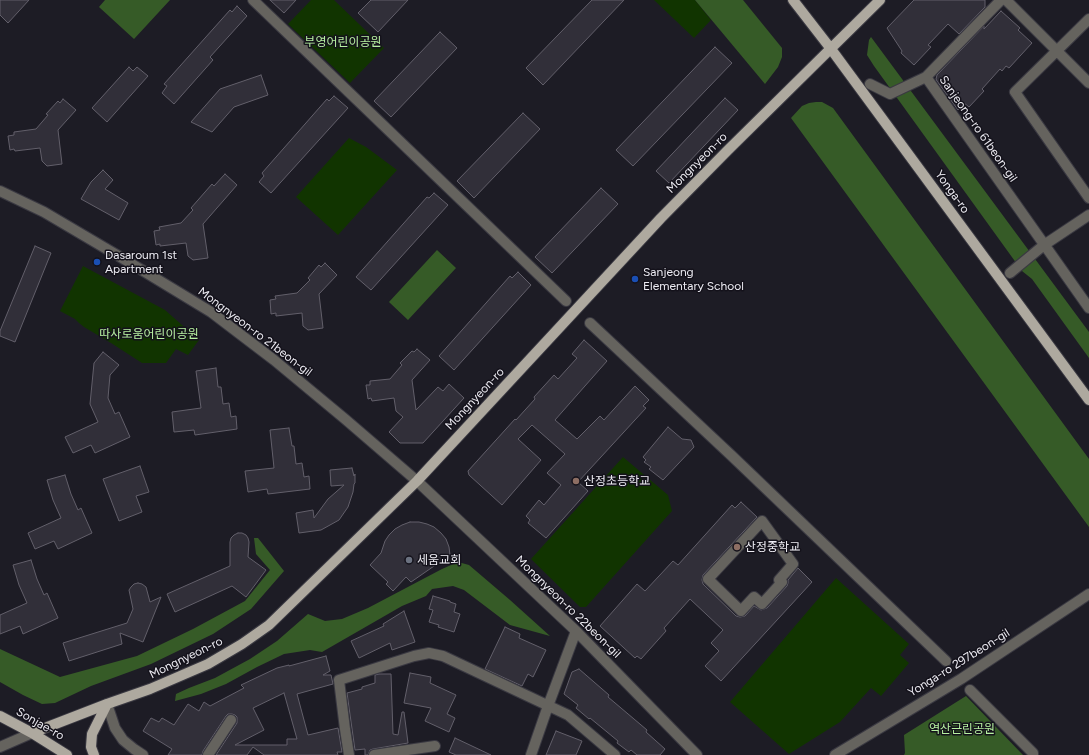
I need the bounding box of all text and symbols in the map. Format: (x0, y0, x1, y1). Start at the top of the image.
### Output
park label: 부영어린이공원 (304, 35, 382, 49)
street label: Sanjeong-ro 61beon-gil (936, 73, 1020, 185)
street label: Mongnyeon-ro (664, 130, 730, 196)
street label: Yonga-ro (932, 168, 972, 216)
place label: Dasaroum 1st Apartment (105, 248, 177, 276)
marker: Dasaroum 1st Apartment (92, 257, 102, 267)
place label: Sanjeong Elementary School (643, 265, 744, 293)
marker: Sanjeong Elementary School (630, 274, 640, 284)
street label: Mongnyeon-ro 21beon-gil (195, 284, 315, 380)
park label: 따사로움어린이공원 (99, 327, 199, 341)
street label: Mongnyeon-ro (443, 365, 507, 433)
place label: 산정초등학교 (584, 474, 650, 488)
marker: 산정초등학교 (571, 476, 581, 486)
place label: 산정중학교 (745, 540, 800, 554)
marker: 산정중학교 (732, 542, 742, 552)
place label: 세움교회 (417, 553, 461, 567)
street label: Mongnyeon-ro 22beon-gil (512, 553, 624, 661)
marker: 세움교회 (404, 555, 414, 565)
street label: Yonga-ro 297beon-gil (906, 626, 1012, 700)
street label: Mongnyeon-ro (147, 634, 225, 682)
street label: Sonjae-ro (13, 705, 67, 743)
park label: 역산근린공원 (929, 722, 995, 736)

